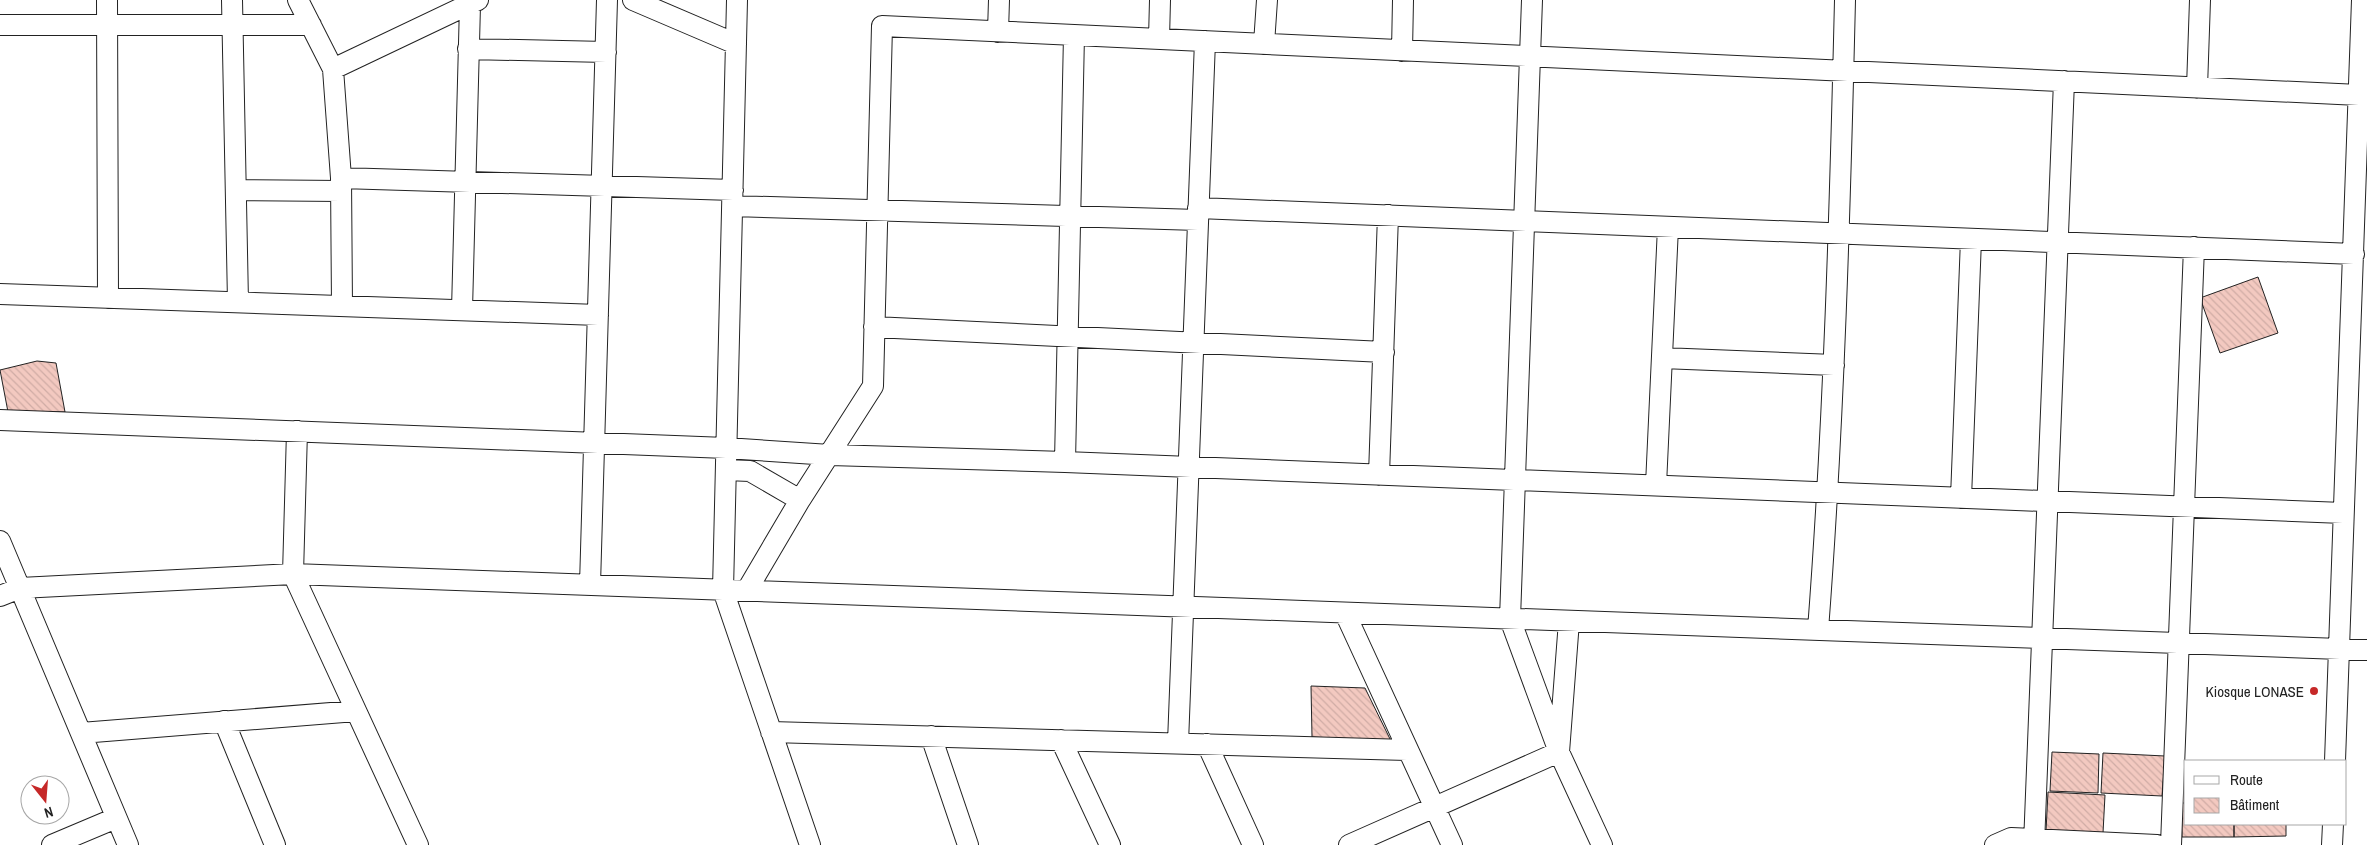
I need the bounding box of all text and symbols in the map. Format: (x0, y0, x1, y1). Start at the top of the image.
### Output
place label: Kiosque LONASE (2206, 681, 2304, 702)
marker: Kiosque LONASE (2308, 685, 2320, 697)
legend (2184, 760, 2347, 825)
text: Route (2230, 769, 2263, 790)
north arrow (20, 775, 70, 825)
text: Bâtiment (2230, 794, 2280, 815)
text: N (42, 803, 55, 822)

